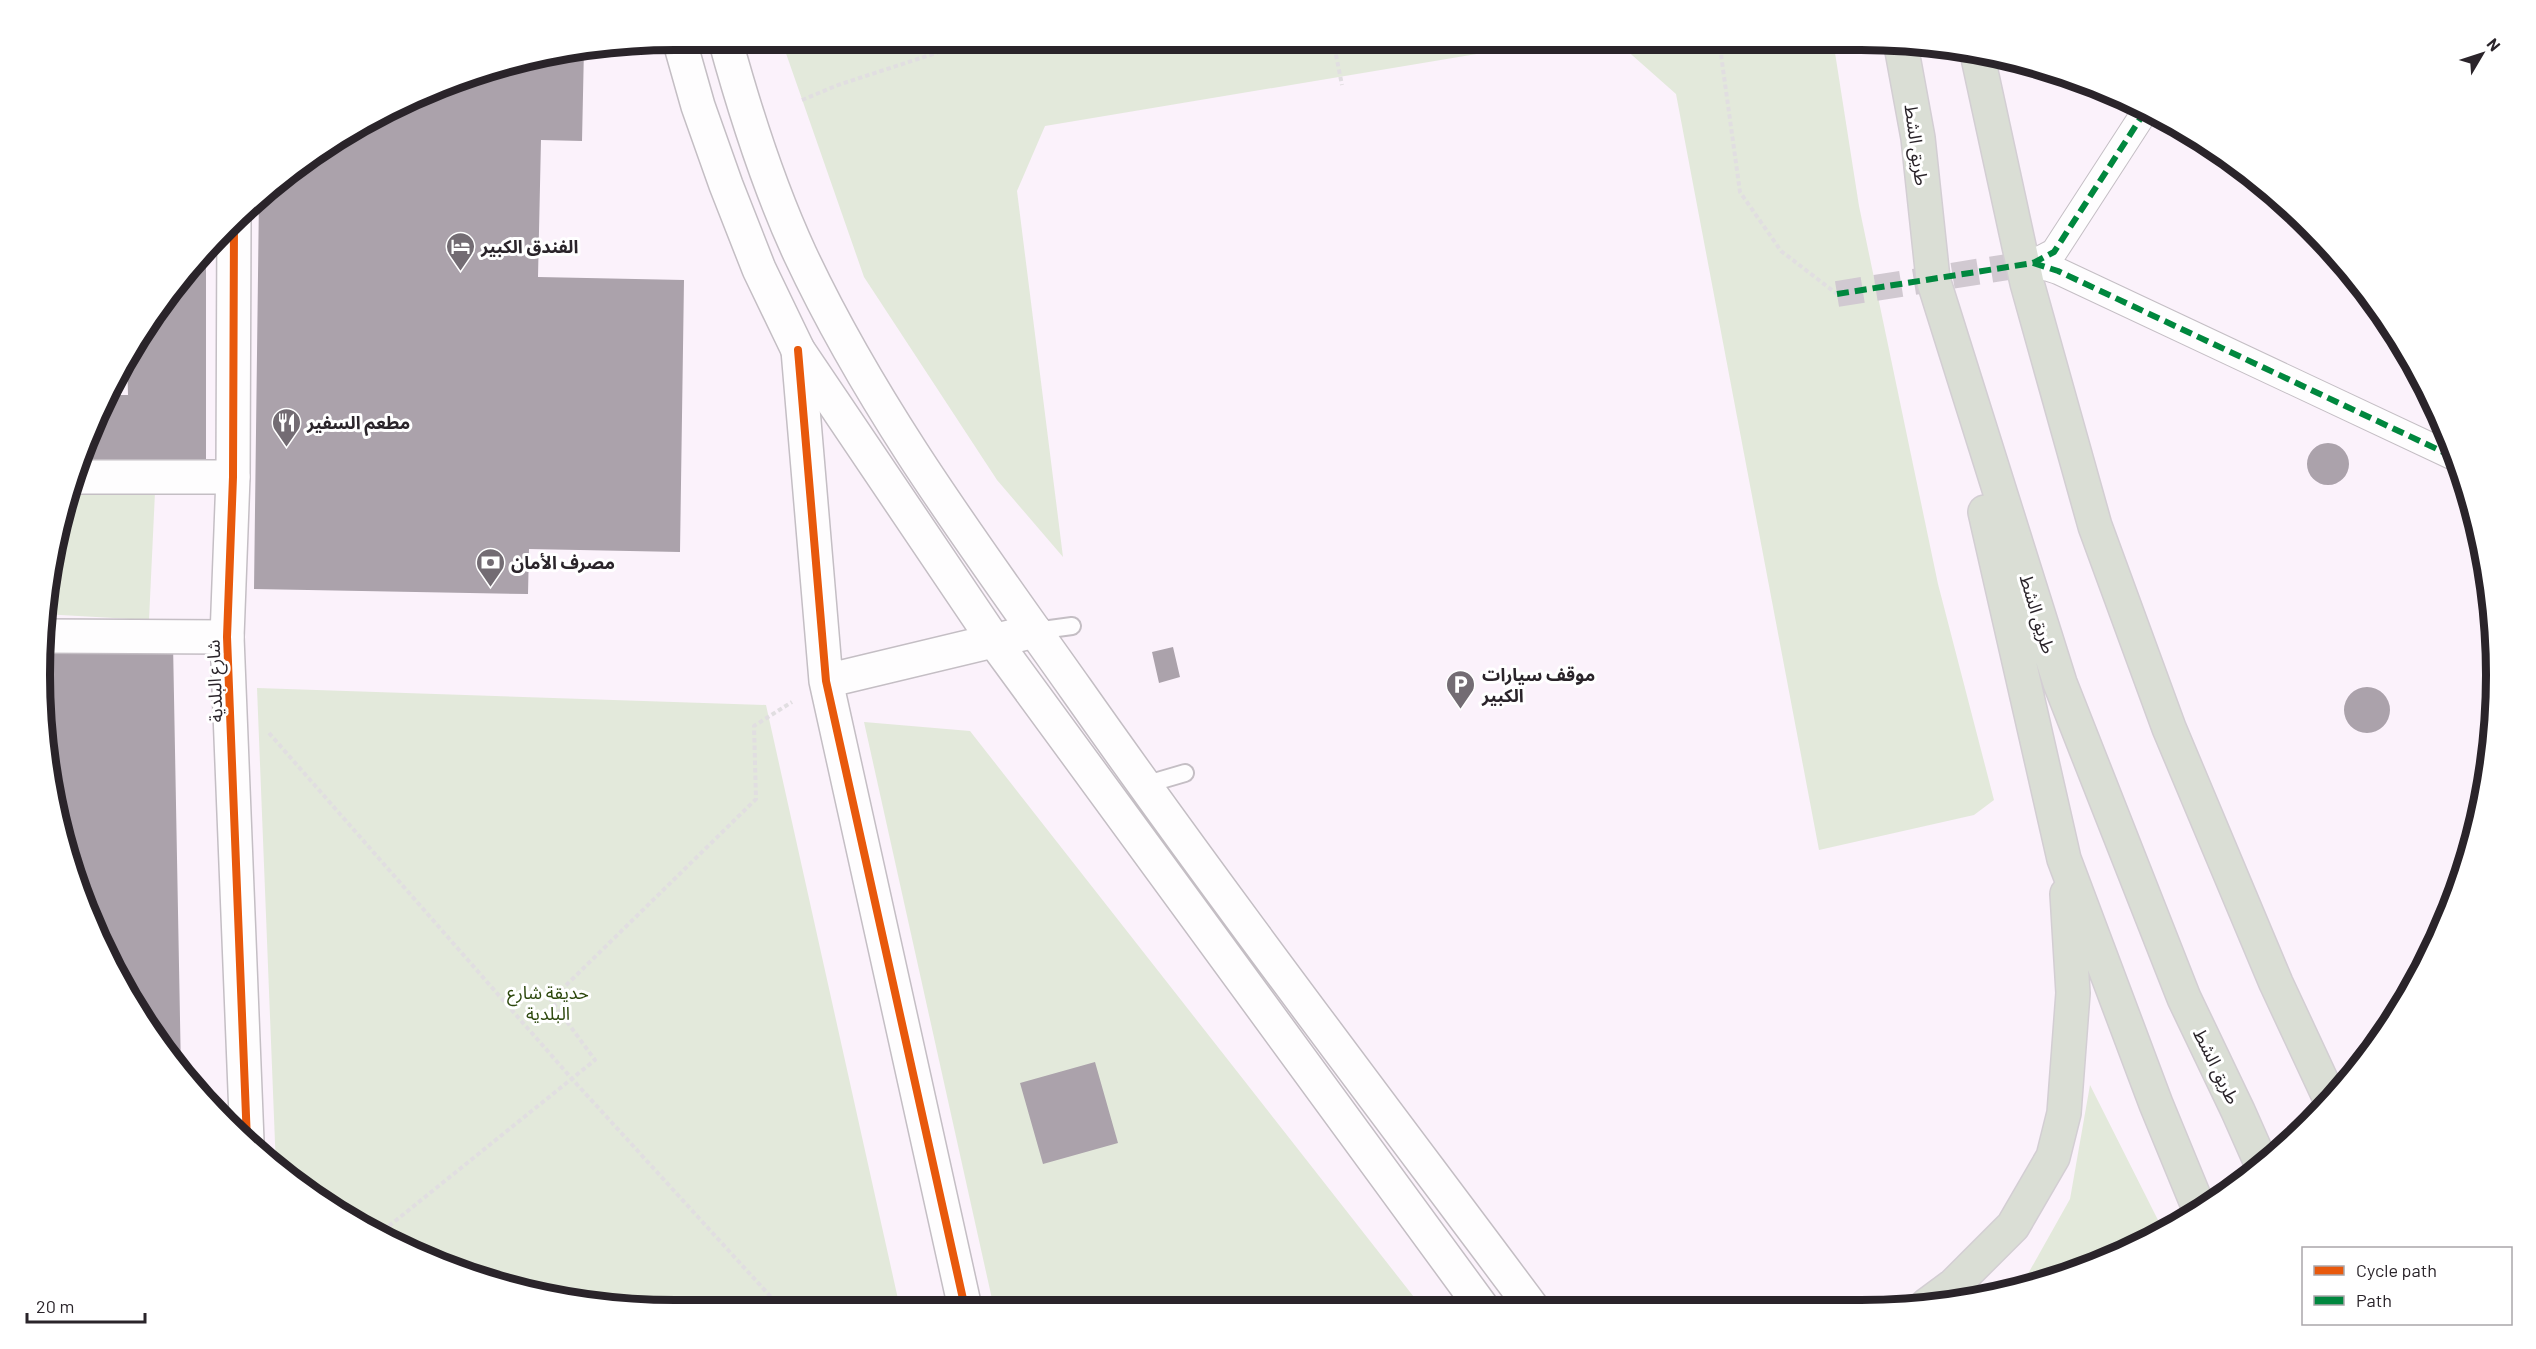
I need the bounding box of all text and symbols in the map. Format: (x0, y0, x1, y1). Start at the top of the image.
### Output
north arrow (2452, 24, 2512, 84)
text: N (2483, 34, 2505, 54)
street label: طريق الشط (1899, 103, 1934, 187)
hotel icon: الفندق الكبير (444, 230, 476, 272)
place label: الفندق الكبير (480, 235, 578, 258)
restaurant icon: مطعم السفير (270, 406, 302, 448)
place label: مطعم السفير (306, 411, 410, 436)
bank icon: مصرف الأمان (474, 546, 506, 588)
place label: مصرف الأمان (511, 551, 615, 574)
street label: طريق الشط (2015, 572, 2060, 656)
street label: شارع البلدية (202, 639, 230, 723)
place label: موقف سيارات الكبير (1481, 663, 1595, 707)
parking icon: موقف سيارات الكبير (1445, 668, 1477, 710)
park label: حديقة شارع البلدية (507, 981, 589, 1024)
street label: طريق الشط (2188, 1025, 2245, 1108)
legend (2302, 1247, 2512, 1325)
text: Cycle path (2356, 1259, 2437, 1281)
scale bar (27, 1286, 146, 1324)
text: Path (2356, 1289, 2392, 1311)
text: 20 m (36, 1295, 74, 1317)

